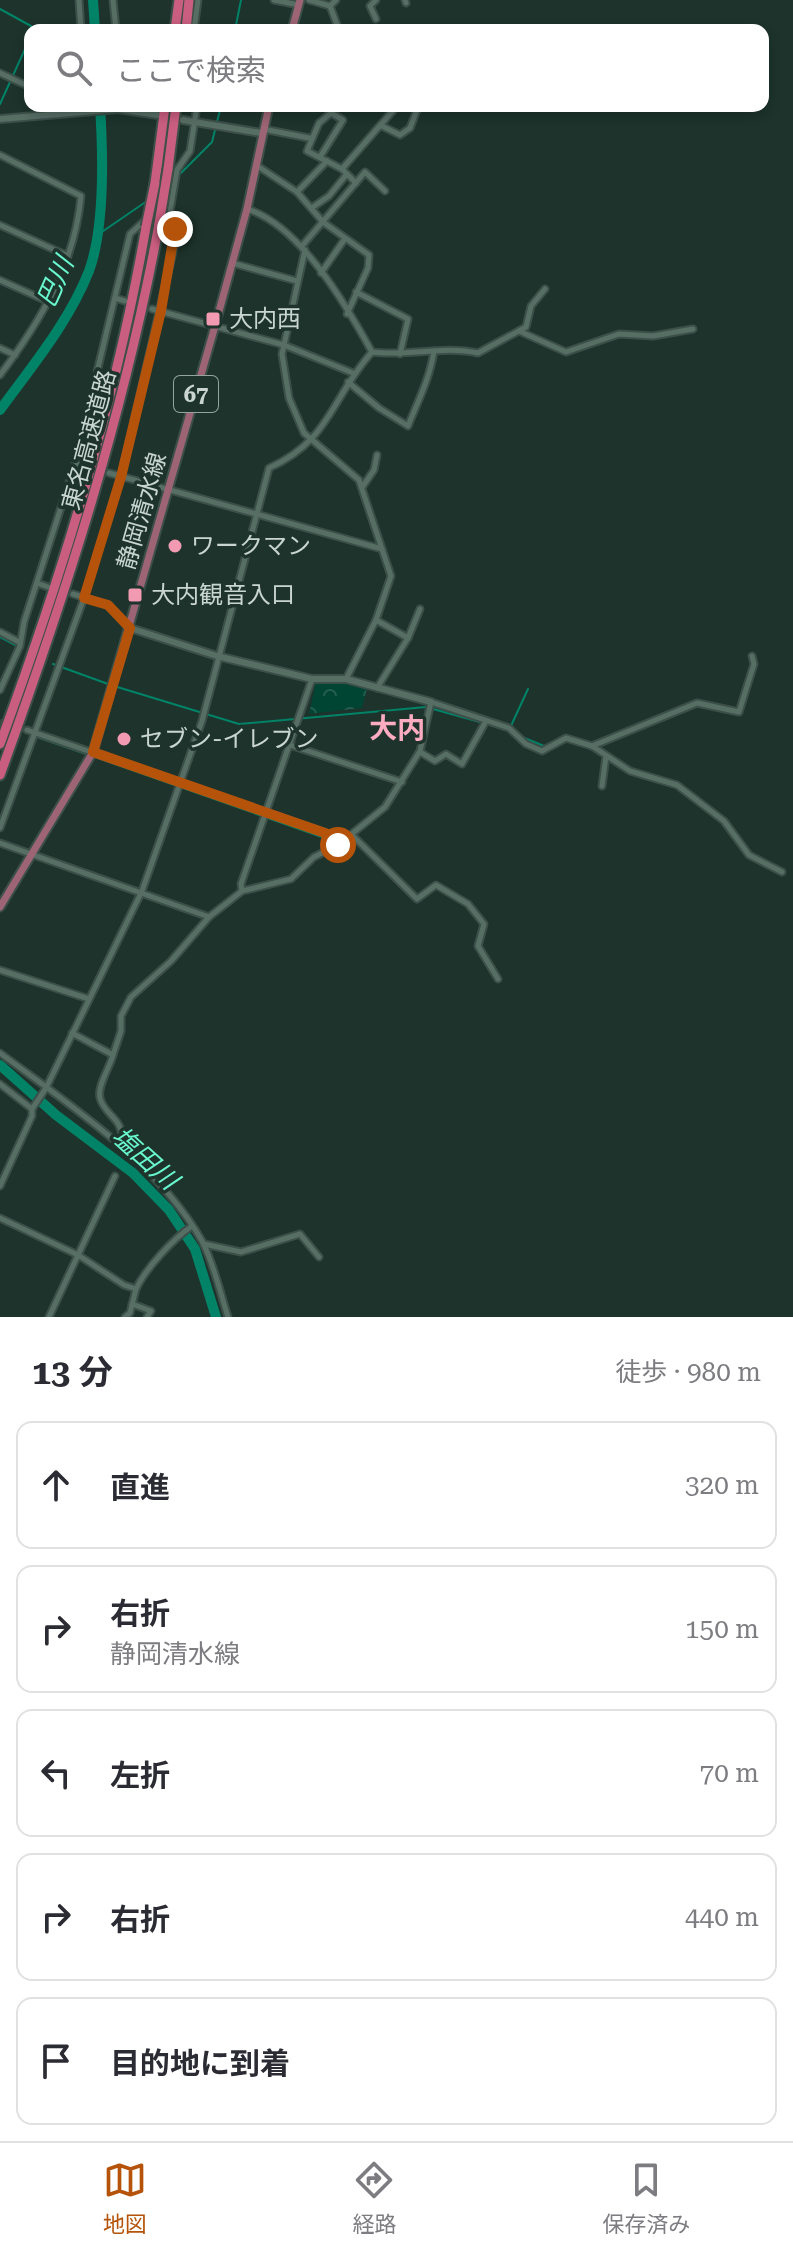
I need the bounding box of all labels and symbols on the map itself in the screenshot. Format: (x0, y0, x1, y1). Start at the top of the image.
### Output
route end (157, 211, 193, 247)
water label: 巴川 (31, 249, 80, 312)
place label: 大内西 (229, 305, 301, 333)
marker: 大内西 (204, 310, 222, 328)
street label: 東名高速道路 (57, 367, 121, 513)
road number: 67 (174, 376, 218, 412)
street label: 静岡清水線 (112, 449, 172, 573)
place label: ワークマン (191, 532, 311, 560)
marker: ワークマン (166, 537, 184, 555)
place label: 大内観音入口 (151, 581, 295, 609)
marker: 大内観音入口 (126, 586, 144, 604)
district label: 大内 (369, 712, 425, 745)
place label: セブン-イレブン (140, 725, 319, 753)
marker: セブン-イレブン (115, 730, 133, 748)
route start (320, 827, 356, 863)
water label: 塩田川 (106, 1121, 186, 1197)

